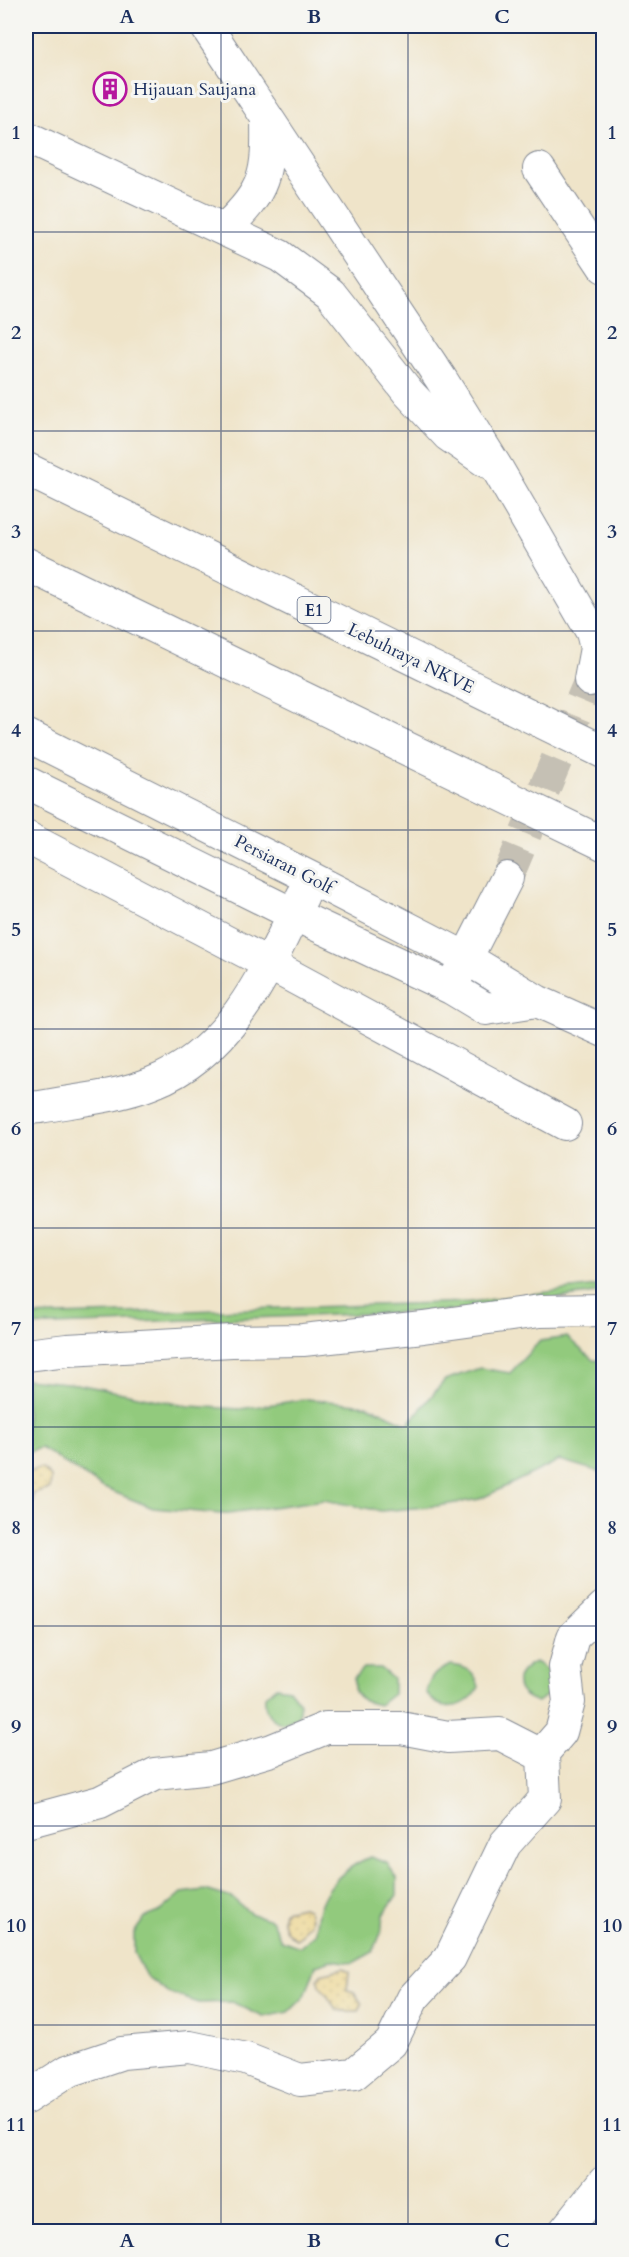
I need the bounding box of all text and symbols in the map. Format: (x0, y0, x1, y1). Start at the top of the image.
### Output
text: A (119, 3, 135, 30)
text: B (307, 3, 321, 30)
text: C (494, 3, 510, 30)
building icon: Hijauan Saujana (92, 71, 128, 107)
place label: Hijauan Saujana (133, 77, 256, 102)
text: 1 (11, 119, 21, 146)
text: 1 (607, 119, 617, 146)
text: 2 (11, 319, 21, 346)
text: 2 (607, 319, 617, 346)
text: 3 (11, 518, 21, 545)
text: 3 (607, 518, 617, 545)
road number: E1 (298, 597, 330, 623)
street label: Lebuhraya NKVE (343, 617, 478, 700)
text: 4 (11, 717, 21, 744)
text: 4 (607, 717, 617, 744)
street label: Persiaran Golf (230, 829, 341, 902)
text: 5 (11, 916, 21, 943)
text: 5 (607, 916, 617, 943)
text: 6 (11, 1115, 21, 1142)
text: 6 (607, 1115, 617, 1142)
text: 7 (11, 1315, 21, 1342)
text: 7 (607, 1315, 617, 1342)
text: 8 (11, 1514, 21, 1541)
text: 8 (607, 1514, 617, 1541)
text: 9 (11, 1713, 21, 1740)
text: 9 (607, 1713, 617, 1740)
text: 10 (6, 1912, 26, 1939)
text: 10 (602, 1912, 622, 1939)
text: 11 (6, 2111, 26, 2138)
text: 11 (602, 2111, 622, 2138)
text: A (119, 2227, 135, 2254)
text: B (307, 2227, 321, 2254)
text: C (494, 2227, 510, 2254)

